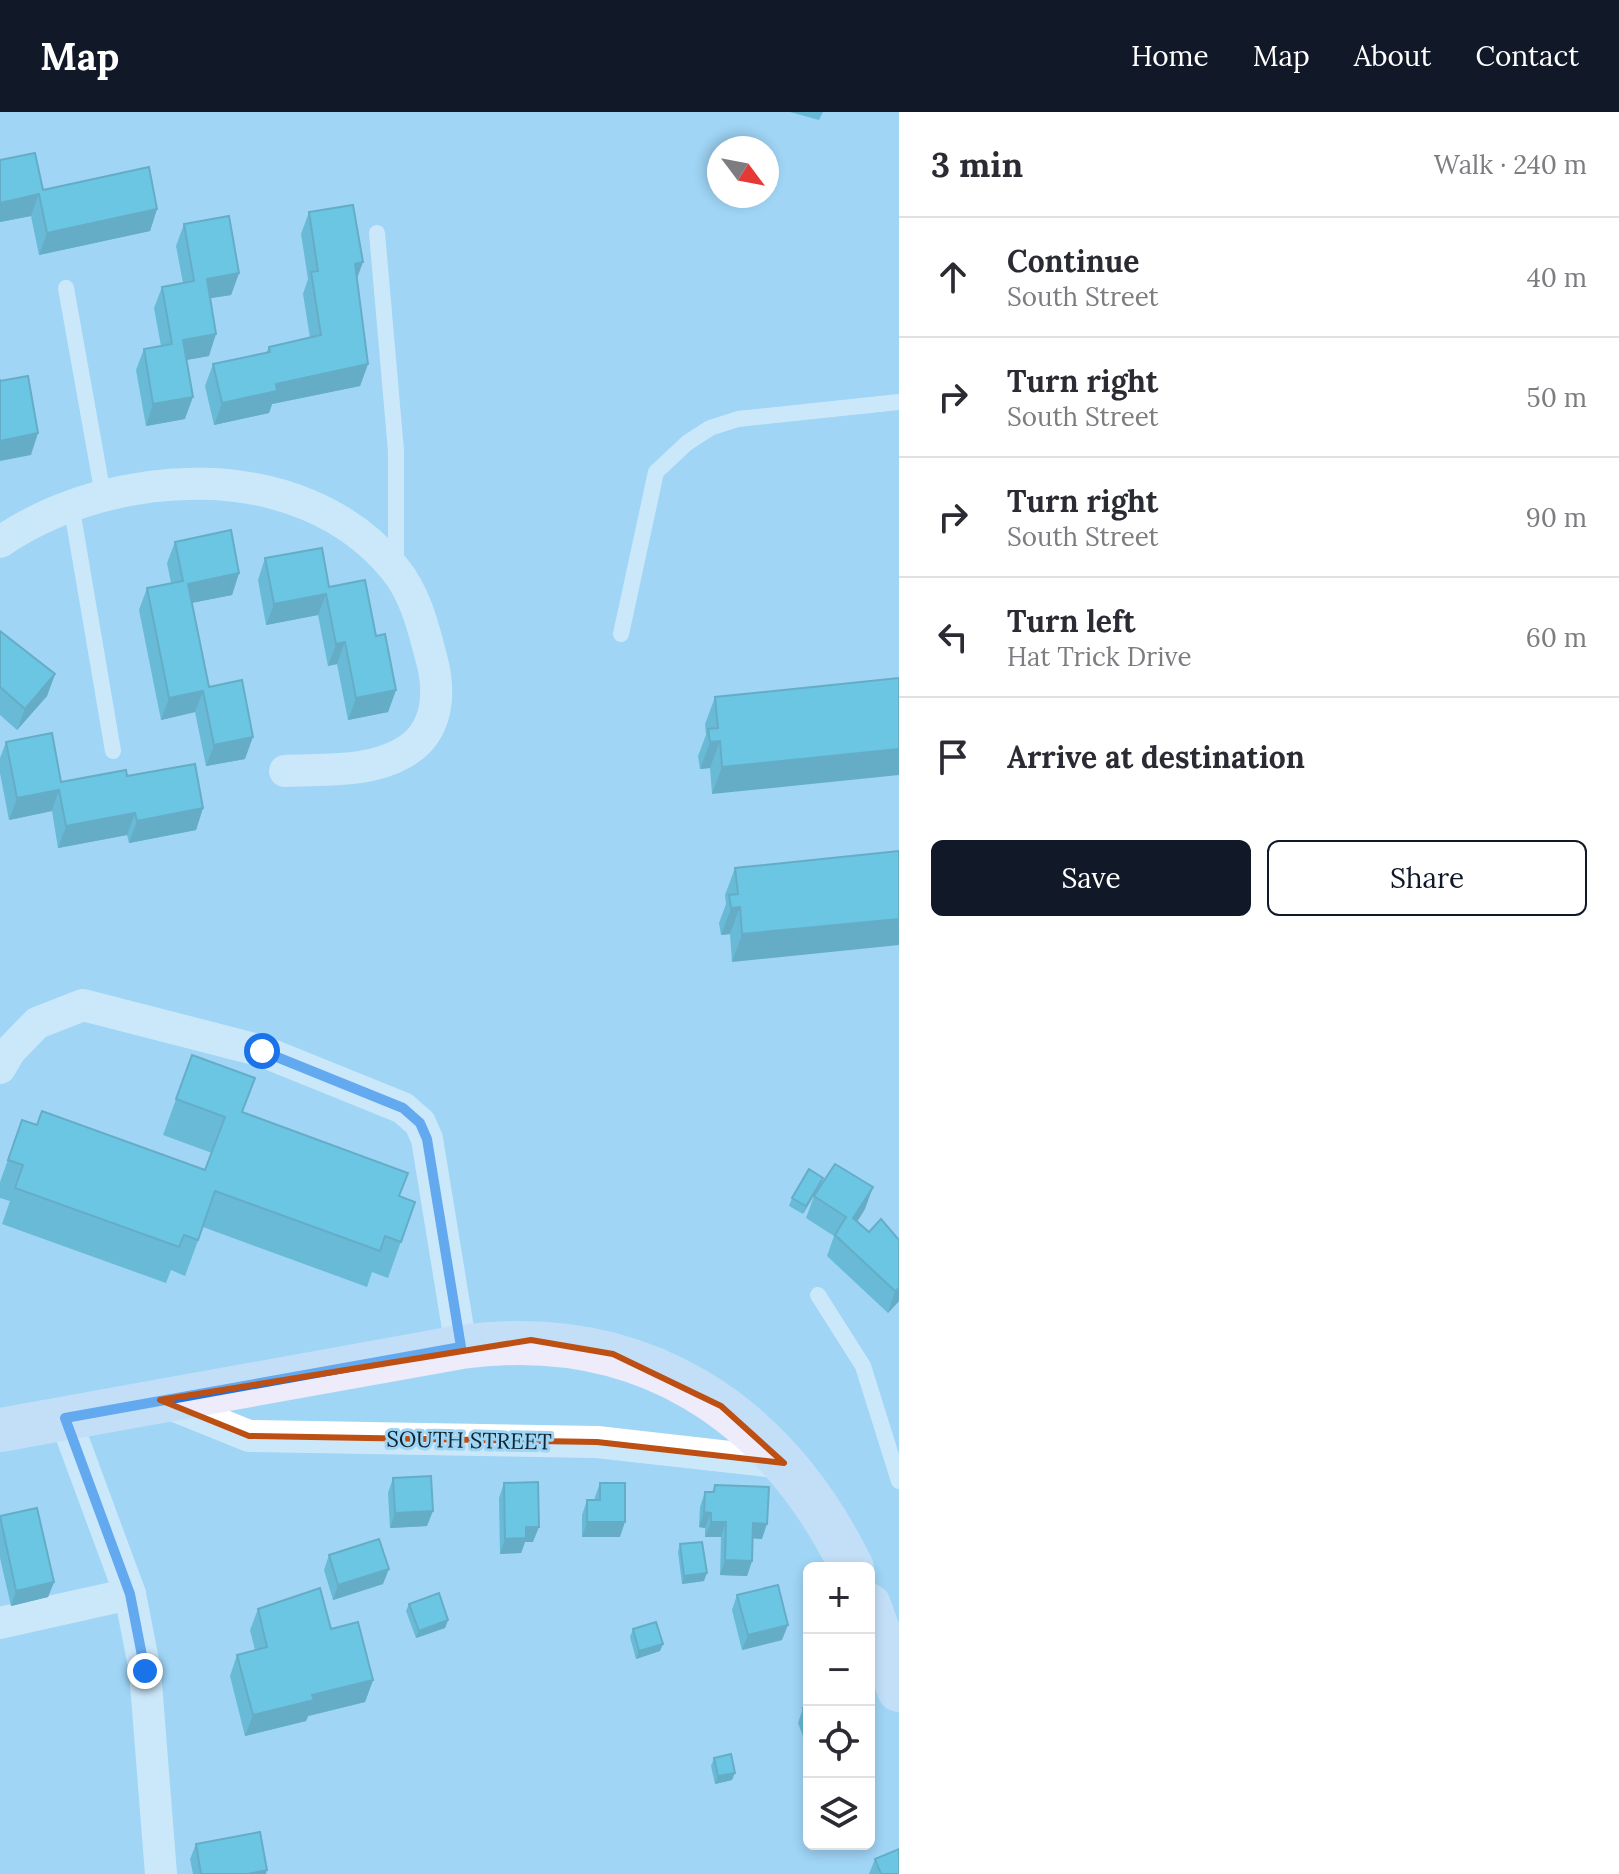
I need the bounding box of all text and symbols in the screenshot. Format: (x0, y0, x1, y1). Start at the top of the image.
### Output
text: Map (40, 32, 119, 80)
text: Home (1131, 38, 1209, 74)
text: Map (1253, 38, 1310, 74)
text: About (1354, 38, 1431, 74)
text: Contact (1475, 38, 1579, 74)
north arrow (707, 136, 779, 208)
text: 3 min (931, 143, 1023, 186)
text: Walk · 240 m (1434, 148, 1587, 181)
text: Continue (1007, 242, 1139, 280)
icon: ahead (931, 255, 975, 299)
text: 40 m (1527, 261, 1587, 294)
text: South Street (1007, 280, 1159, 313)
text: Turn right (1007, 362, 1158, 400)
icon: right (931, 375, 975, 419)
text: 50 m (1527, 381, 1587, 414)
text: South Street (1007, 400, 1159, 433)
text: Turn right (1007, 482, 1158, 520)
icon: right (931, 495, 975, 539)
text: 90 m (1526, 501, 1587, 534)
text: South Street (1007, 520, 1159, 553)
text: Turn left (1007, 602, 1135, 640)
icon: left (931, 615, 975, 659)
text: 60 m (1526, 621, 1587, 654)
text: Hat Trick Drive (1007, 640, 1192, 673)
icon: arrive (931, 735, 975, 779)
text: Arrive at destination (1007, 738, 1305, 776)
button: Save (931, 840, 1251, 916)
button: Share (1267, 840, 1587, 916)
route start (244, 1033, 280, 1069)
street label: SOUTH STREET (386, 1425, 552, 1455)
map controls (803, 1562, 875, 1850)
button: + (803, 1562, 875, 1634)
button: − (803, 1634, 875, 1706)
route end (127, 1653, 163, 1689)
button: locate (803, 1706, 875, 1778)
button: layers (803, 1778, 875, 1850)

